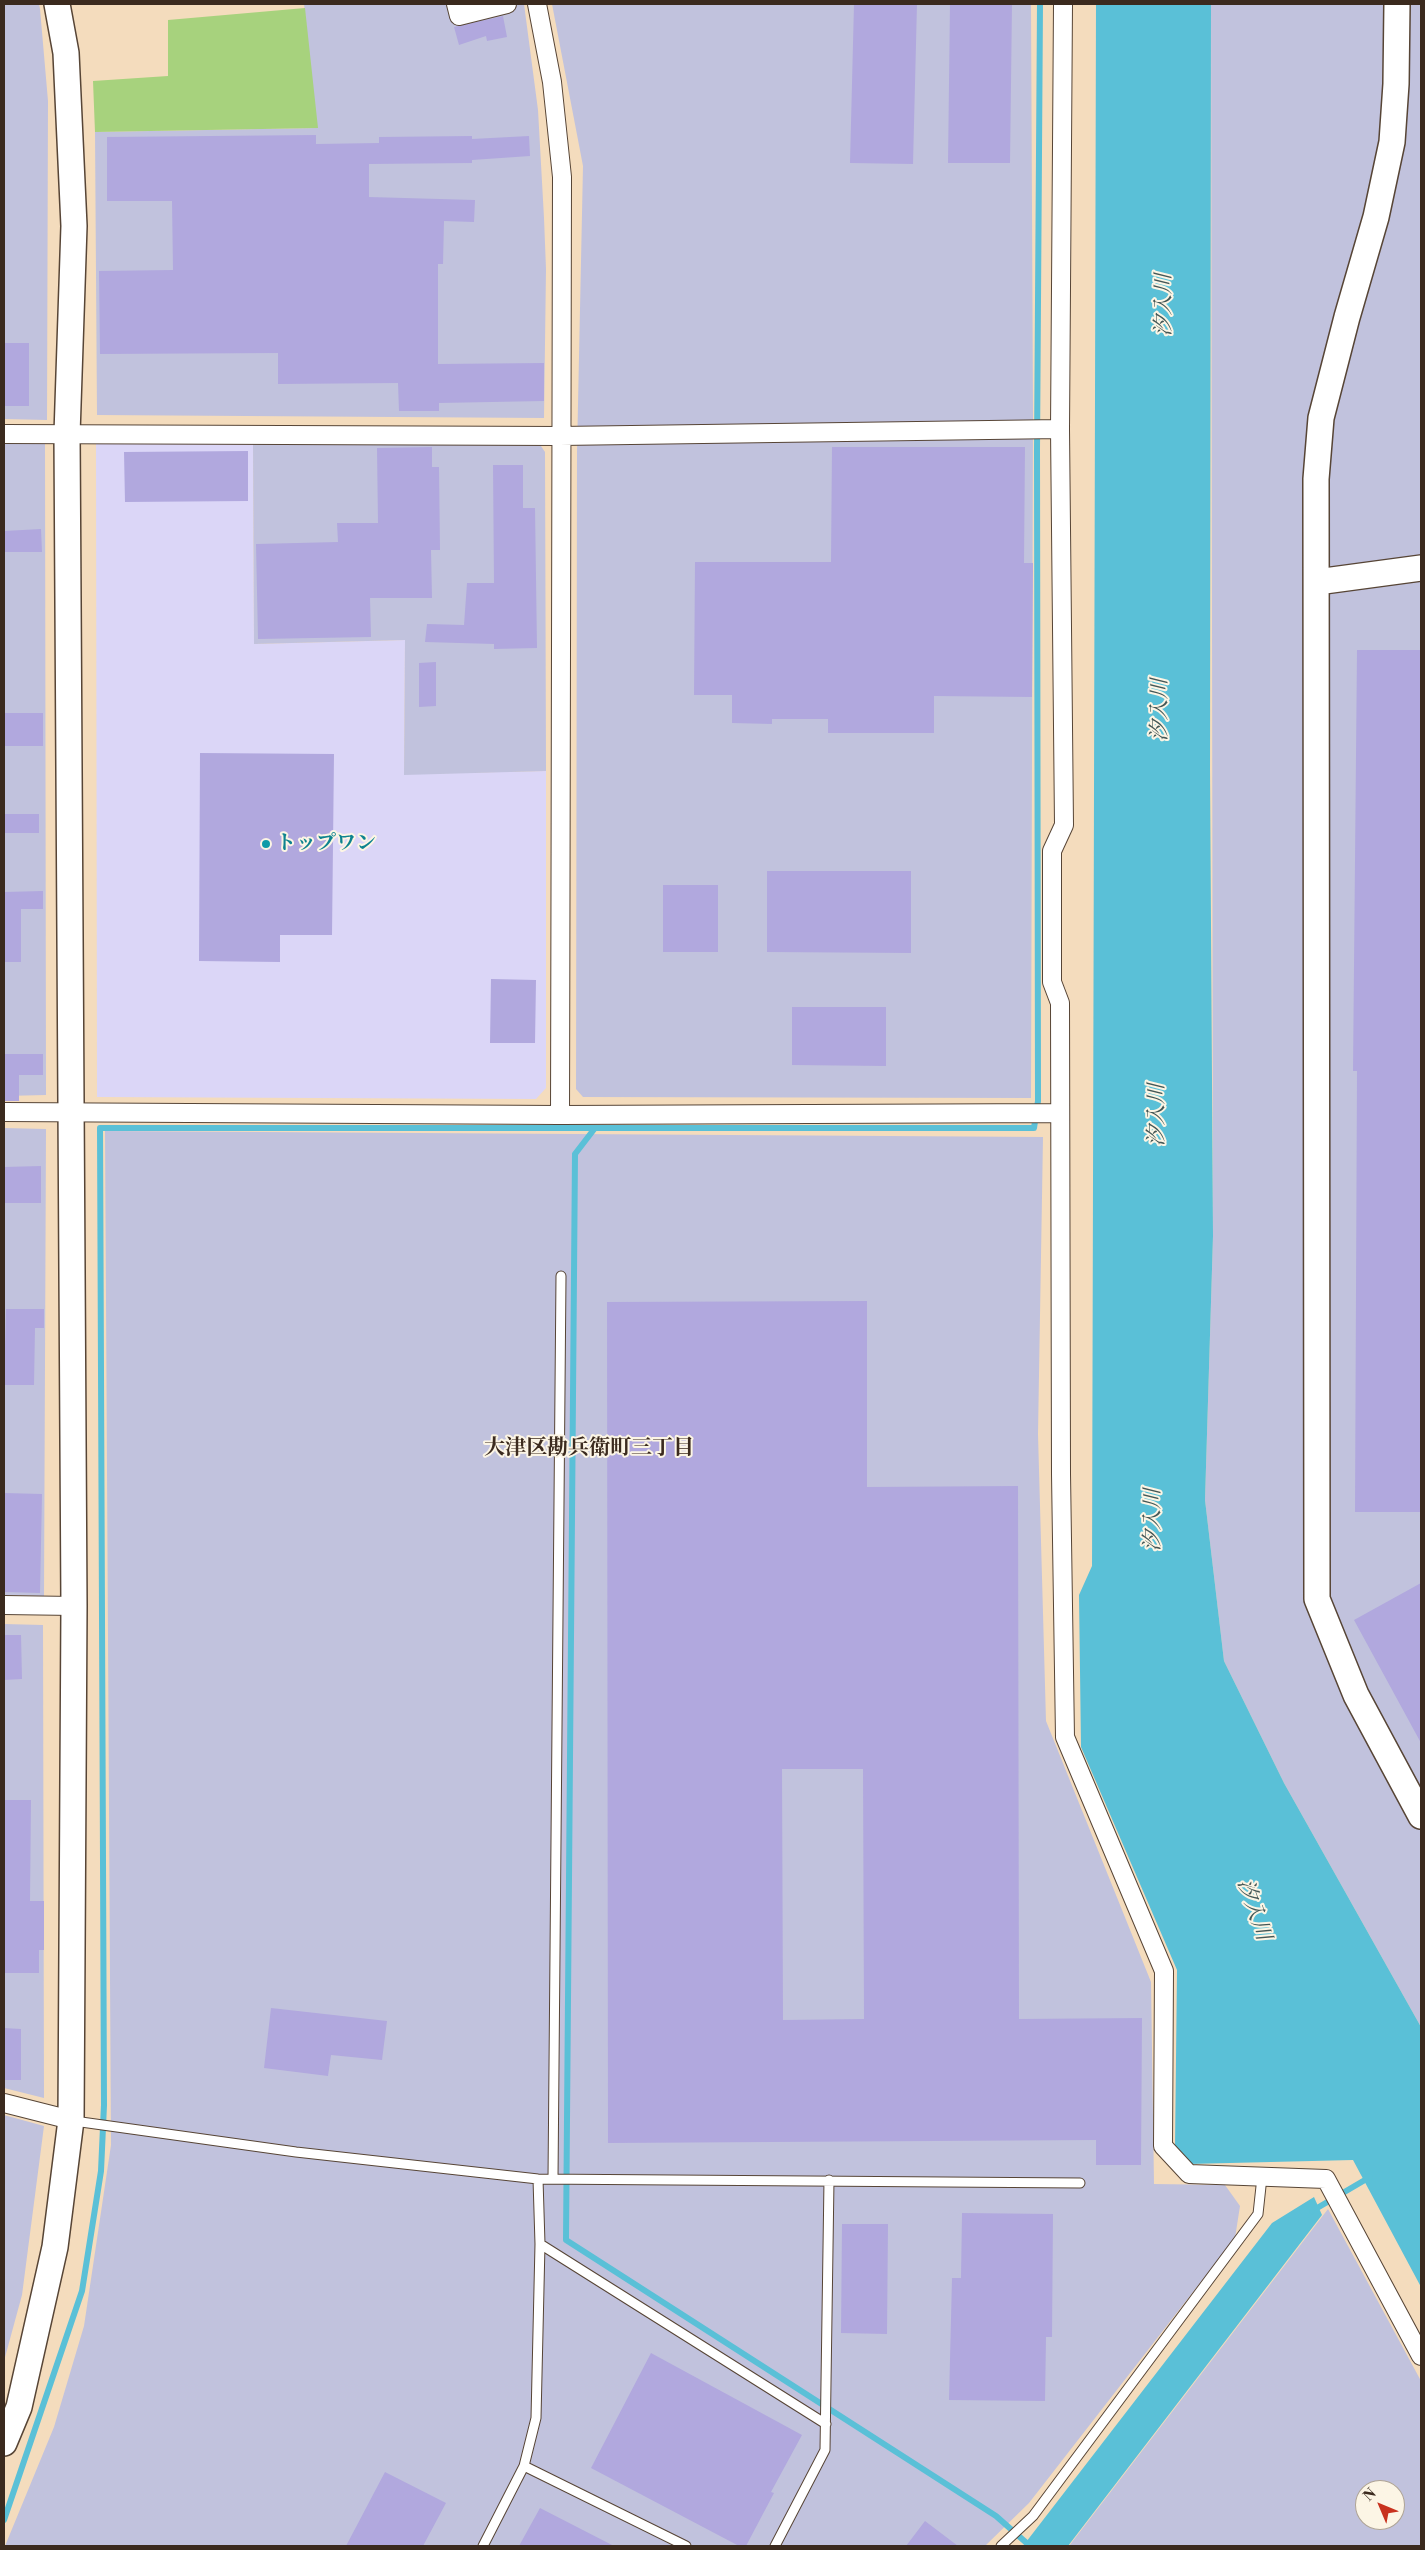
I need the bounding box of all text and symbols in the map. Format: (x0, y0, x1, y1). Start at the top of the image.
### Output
water label: 汐入川 (1152, 274, 1178, 336)
water label: 汐入川 (1148, 679, 1174, 741)
place label: トップワン (276, 832, 376, 856)
marker: トップワン (260, 838, 272, 850)
water label: 汐入川 (1145, 1084, 1171, 1146)
district label: 大津区勘兵衛町三丁目 (484, 1436, 694, 1462)
water label: 汐入川 (1141, 1489, 1167, 1551)
water label: 汐入川 (1231, 1876, 1275, 1944)
north arrow (1355, 2480, 1405, 2530)
text: N (1360, 2485, 1380, 2505)

